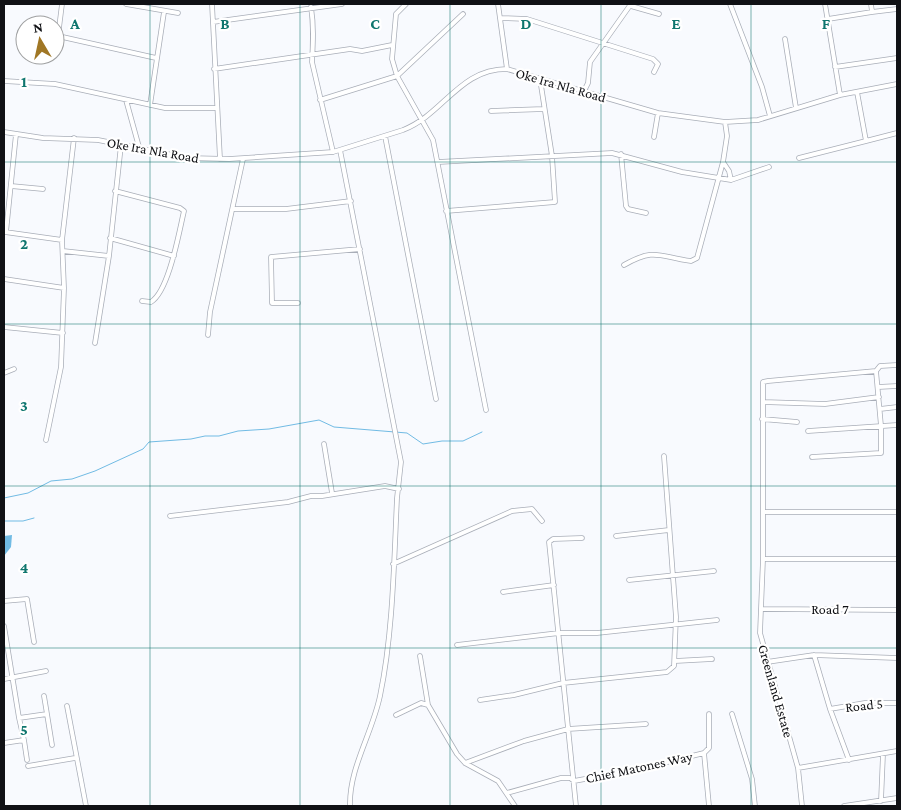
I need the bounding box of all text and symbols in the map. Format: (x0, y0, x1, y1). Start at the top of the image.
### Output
north arrow (15, 15, 65, 65)
text: A (69, 15, 80, 32)
text: B (220, 15, 230, 32)
text: C (370, 15, 380, 32)
text: D (520, 15, 532, 32)
text: E (671, 15, 681, 32)
text: F (822, 15, 831, 32)
text: N (32, 18, 44, 36)
street label: Oke Ira Nla Road (514, 64, 609, 106)
text: 1 (21, 73, 27, 90)
street label: Oke Ira Nla Road (106, 134, 201, 166)
text: 2 (20, 235, 28, 252)
text: 3 (20, 397, 28, 414)
text: 4 (20, 559, 29, 576)
street label: Road 7 (811, 601, 849, 617)
street label: Greenland Estate (755, 643, 797, 739)
street label: Road 5 (844, 695, 884, 715)
text: 5 (20, 721, 28, 738)
street label: Chief Matones Way (584, 748, 694, 786)

